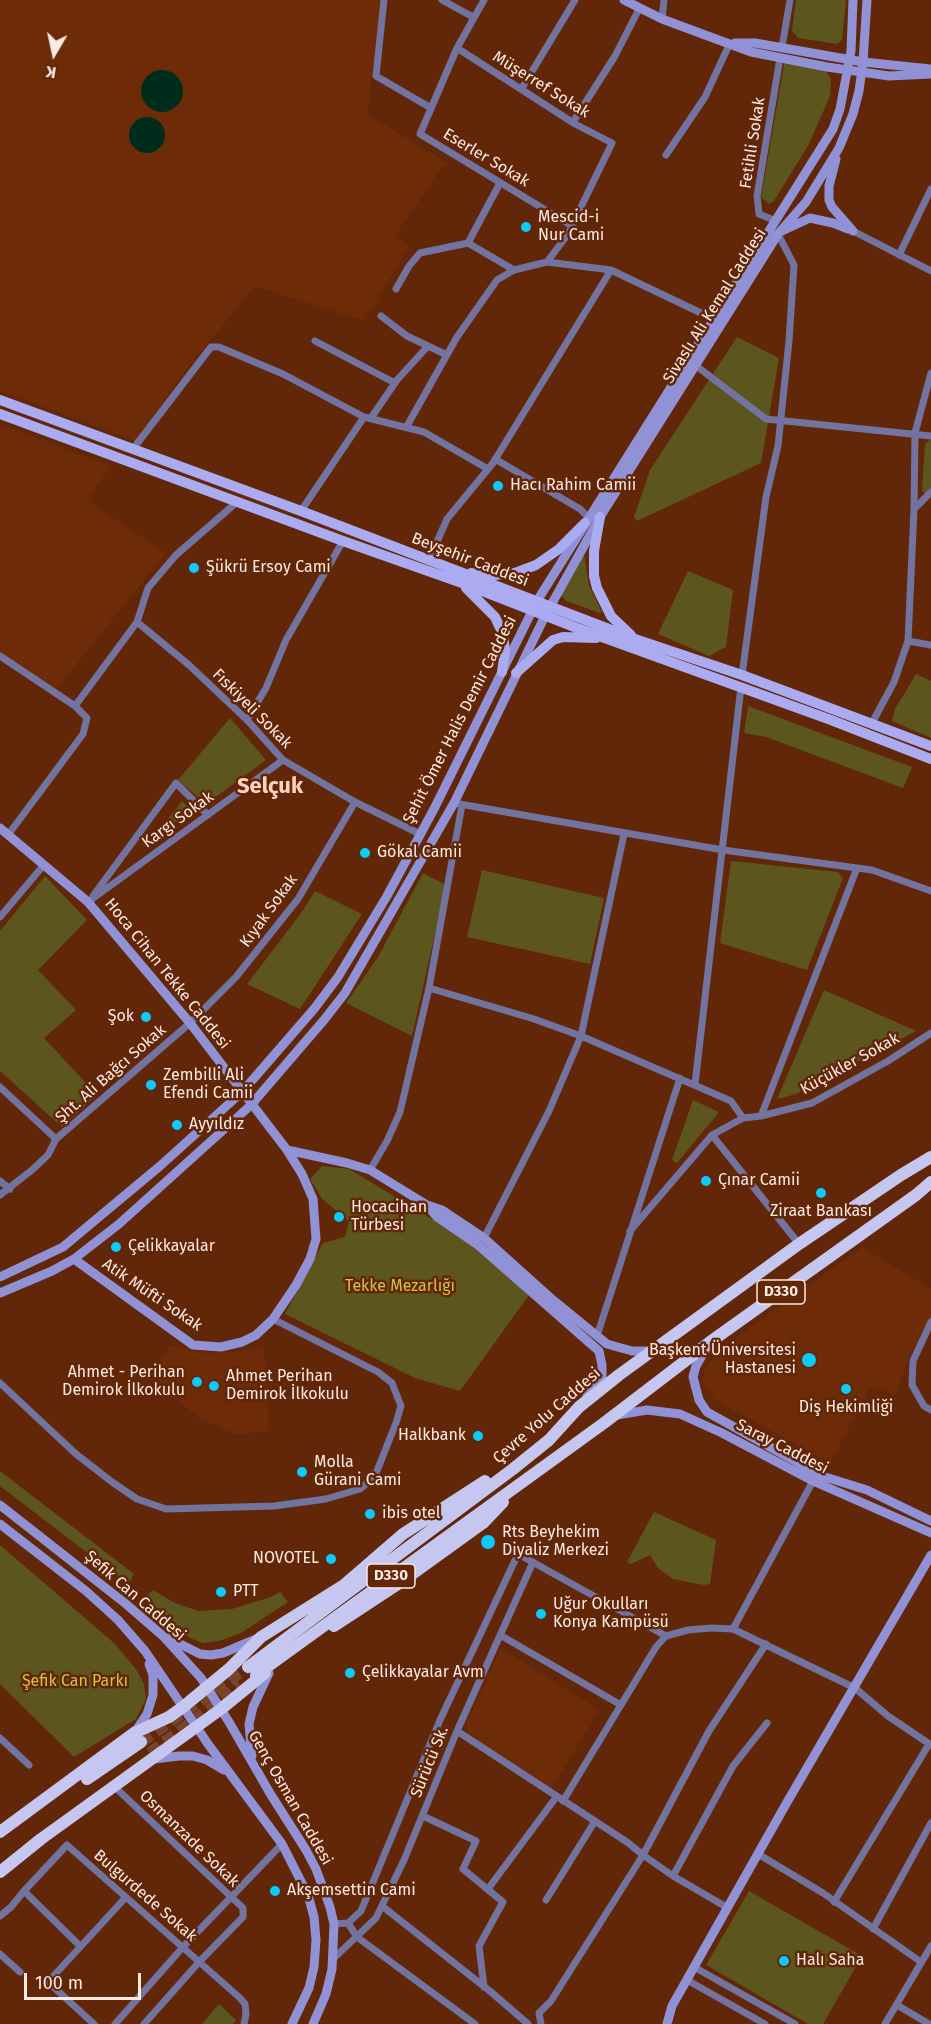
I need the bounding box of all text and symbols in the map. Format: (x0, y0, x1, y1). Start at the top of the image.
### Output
north arrow (24, 24, 84, 84)
street label: Müşerref Sokak (489, 47, 593, 123)
text: K (45, 62, 58, 82)
street label: Fetihli Sokak (736, 96, 770, 190)
street label: Eserler Sokak (439, 125, 533, 191)
place label: Mescid-i Nur Cami (538, 208, 604, 246)
marker: Mescid-i Nur Cami (519, 220, 533, 234)
street label: Sivaslı Ali Kemal Caddesi (659, 225, 771, 387)
place label: Hacı Rahim Camii (510, 476, 636, 496)
marker: Hacı Rahim Camii (491, 479, 505, 493)
street label: Beyşehir Caddesi (409, 529, 531, 591)
place label: Şükrü Ersoy Cami (206, 558, 331, 578)
marker: Şükrü Ersoy Cami (187, 561, 201, 575)
street label: Şehit Ömer Halis Demir Caddesi (399, 613, 521, 827)
street label: Fıskiyeli Sokak (208, 665, 296, 753)
district label: Selçuk (237, 774, 303, 800)
street label: Kargı Sokak (138, 788, 218, 852)
place label: Gökal Camii (377, 843, 462, 863)
marker: Gökal Camii (358, 846, 372, 860)
street label: Kıyak Sokak (236, 871, 302, 951)
street label: Hoca Cihan Tekke Caddesi (100, 895, 234, 1053)
place label: Şok (108, 1007, 134, 1027)
marker: Şok (139, 1010, 153, 1024)
street label: Şht. Ali Bağcı Sokak (52, 1021, 170, 1127)
street label: Küçükler Sokak (797, 1029, 903, 1099)
place label: Zembilli Ali Efendi Camii (163, 1066, 253, 1104)
marker: Zembilli Ali Efendi Camii (144, 1078, 158, 1092)
place label: Ayyıldız (189, 1115, 244, 1135)
marker: Ayyıldız (170, 1118, 184, 1132)
place label: Çınar Camii (718, 1171, 800, 1191)
marker: Çınar Camii (699, 1174, 713, 1188)
marker: Ziraat Bankası (814, 1186, 828, 1200)
place label: Hocacihan Türbesi (351, 1198, 427, 1236)
place label: Ziraat Bankası (770, 1202, 872, 1222)
marker: Hocacihan Türbesi (332, 1210, 346, 1224)
place label: Çelikkayalar (128, 1237, 215, 1257)
marker: Çelikkayalar (109, 1240, 123, 1254)
street label: Atik Müfti Sokak (98, 1254, 206, 1336)
park label: Tekke Mezarlığı (345, 1277, 455, 1297)
road number: D330 (757, 1280, 805, 1304)
place label: Başkent Üniversitesi Hastanesi (649, 1341, 796, 1379)
marker: Başkent Üniversitesi Hastanesi (800, 1351, 818, 1369)
place label: Ahmet - Perihan Demirok İlkokulu (62, 1363, 185, 1401)
street label: Çevre Yolu Caddesi (489, 1364, 605, 1468)
place label: Ahmet Perihan Demirok İlkokulu (226, 1367, 349, 1405)
marker: Ahmet - Perihan Demirok İlkokulu (190, 1375, 204, 1389)
marker: Ahmet Perihan Demirok İlkokulu (207, 1379, 221, 1393)
marker: Diş Hekimliği (839, 1382, 853, 1396)
place label: Diş Hekimliği (799, 1398, 893, 1418)
street label: Saray Caddesi (733, 1416, 831, 1478)
place label: Halkbank (398, 1426, 466, 1446)
marker: Halkbank (471, 1429, 485, 1443)
place label: Molla Gürani Cami (314, 1453, 402, 1491)
marker: Molla Gürani Cami (295, 1465, 309, 1479)
place label: ibis otel (382, 1504, 441, 1524)
marker: ibis otel (363, 1507, 377, 1521)
place label: Rts Beyhekim Diyaliz Merkezi (502, 1523, 609, 1561)
marker: Rts Beyhekim Diyaliz Merkezi (479, 1533, 497, 1551)
street label: Şefik Can Caddesi (81, 1547, 189, 1645)
place label: NOVOTEL (253, 1549, 319, 1569)
marker: NOVOTEL (324, 1552, 338, 1566)
road number: D330 (367, 1564, 415, 1588)
place label: PTT (233, 1582, 258, 1602)
marker: PTT (214, 1585, 228, 1599)
place label: Uğur Okulları Konya Kampüsü (553, 1595, 669, 1633)
marker: Uğur Okulları Konya Kampüsü (534, 1607, 548, 1621)
place label: Çelikkayalar Avm (362, 1663, 484, 1683)
marker: Çelikkayalar Avm (343, 1666, 357, 1680)
park label: Şefik Can Parkı (22, 1672, 128, 1692)
street label: Sürücü Sk. (407, 1723, 453, 1801)
street label: Genç Osman Caddesi (244, 1727, 336, 1869)
street label: Osmanzade Sokak (135, 1787, 243, 1891)
street label: Bulgurdede Sokak (89, 1846, 201, 1946)
place label: Akşemsettin Cami (287, 1881, 416, 1901)
marker: Akşemsettin Cami (268, 1884, 282, 1898)
place label: Halı Saha (796, 1951, 864, 1971)
marker: Halı Saha (777, 1954, 791, 1968)
scale bar (27, 1961, 144, 1999)
text: 100 m (35, 1972, 83, 1994)

